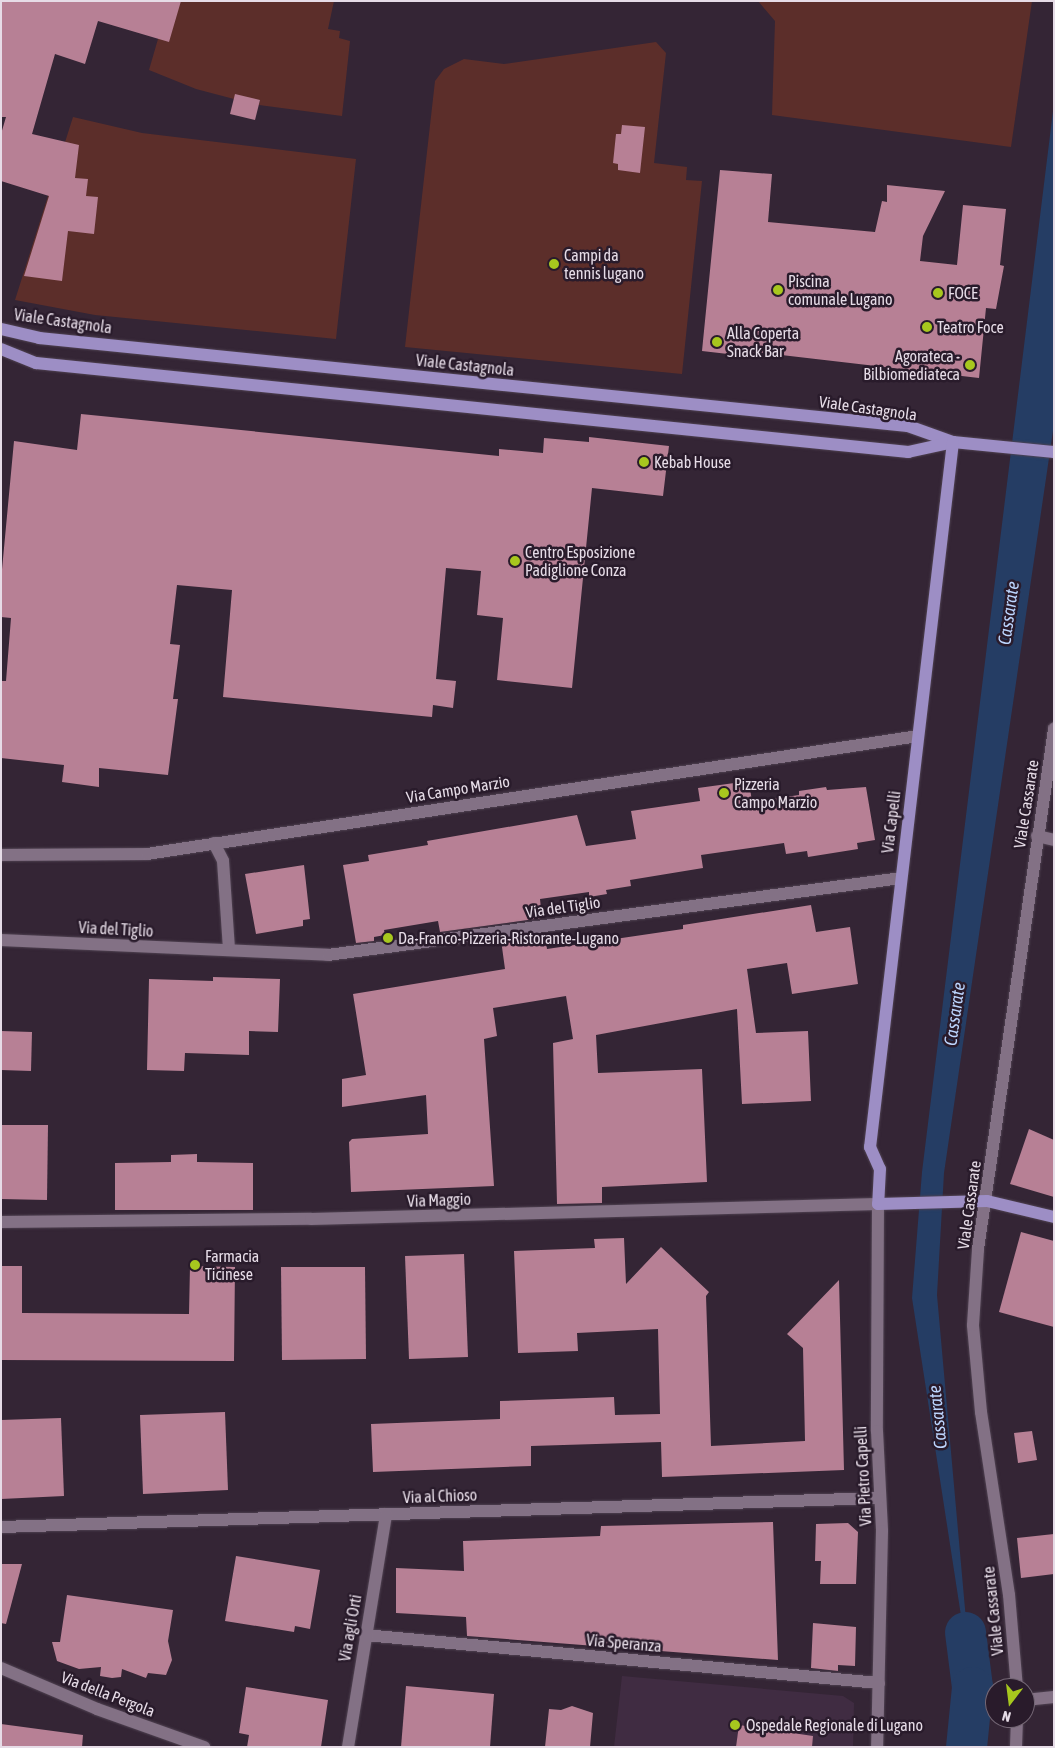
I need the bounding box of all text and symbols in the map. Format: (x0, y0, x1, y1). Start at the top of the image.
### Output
place label: Campi da tennis lugano (564, 245, 644, 283)
marker: Campi da tennis lugano (548, 258, 560, 270)
place label: Piscina comunale Lugano (788, 271, 893, 309)
place label: FOCE (948, 283, 978, 303)
marker: Piscina comunale Lugano (772, 284, 784, 296)
marker: FOCE (932, 287, 944, 299)
street label: Viale Castagnola (13, 305, 113, 337)
place label: Teatro Foce (937, 317, 1004, 337)
marker: Teatro Foce (921, 321, 933, 333)
place label: Alla Coperta Snack Bar (727, 323, 799, 361)
marker: Alla Coperta Snack Bar (711, 336, 723, 348)
place label: Agorateca - Bilbiomediateca (863, 346, 960, 384)
street label: Viale Castagnola (415, 350, 515, 380)
marker: Agorateca - Bilbiomediateca (964, 359, 976, 371)
street label: Viale Castagnola (818, 392, 918, 424)
place label: Kebab House (654, 452, 731, 472)
marker: Kebab House (638, 456, 650, 468)
place label: Centro Esposizione Padiglione Conza (525, 542, 635, 580)
marker: Centro Esposizione Padiglione Conza (509, 555, 521, 567)
water label: Cassarate (994, 580, 1024, 646)
street label: Viale Cassarate (1010, 758, 1042, 850)
street label: Via Campo Marzio (405, 771, 511, 807)
place label: Pizzeria Campo Marzio (734, 774, 817, 812)
marker: Pizzeria Campo Marzio (718, 787, 730, 799)
street label: Via Capelli (878, 790, 904, 854)
street label: Via del Tiglio (524, 892, 602, 922)
street label: Via del Tiglio (78, 917, 154, 941)
place label: Da-Franco-Pizzeria-Ristorante-Lugano (398, 928, 619, 948)
marker: Da-Franco-Pizzeria-Ristorante-Lugano (382, 932, 394, 944)
water label: Cassarate (940, 981, 970, 1047)
street label: Viale Cassarate (953, 1159, 985, 1251)
street label: Via Maggio (407, 1189, 471, 1211)
place label: Farmacia Ticinese (205, 1246, 259, 1284)
marker: Farmacia Ticinese (189, 1259, 201, 1271)
water label: Cassarate (924, 1384, 952, 1450)
street label: Via Pietro Capelli (851, 1425, 875, 1527)
street label: Via al Chioso (403, 1485, 477, 1507)
street label: Viale Cassarate (979, 1566, 1007, 1656)
street label: Via agli Orti (335, 1593, 365, 1663)
street label: Via Speranza (586, 1630, 662, 1656)
street label: Via della Pergola (58, 1667, 158, 1721)
north arrow (985, 1678, 1035, 1728)
text: N (1000, 1708, 1012, 1725)
place label: Ospedale Regionale di Lugano (746, 1715, 923, 1735)
marker: Ospedale Regionale di Lugano (728, 1718, 742, 1732)

